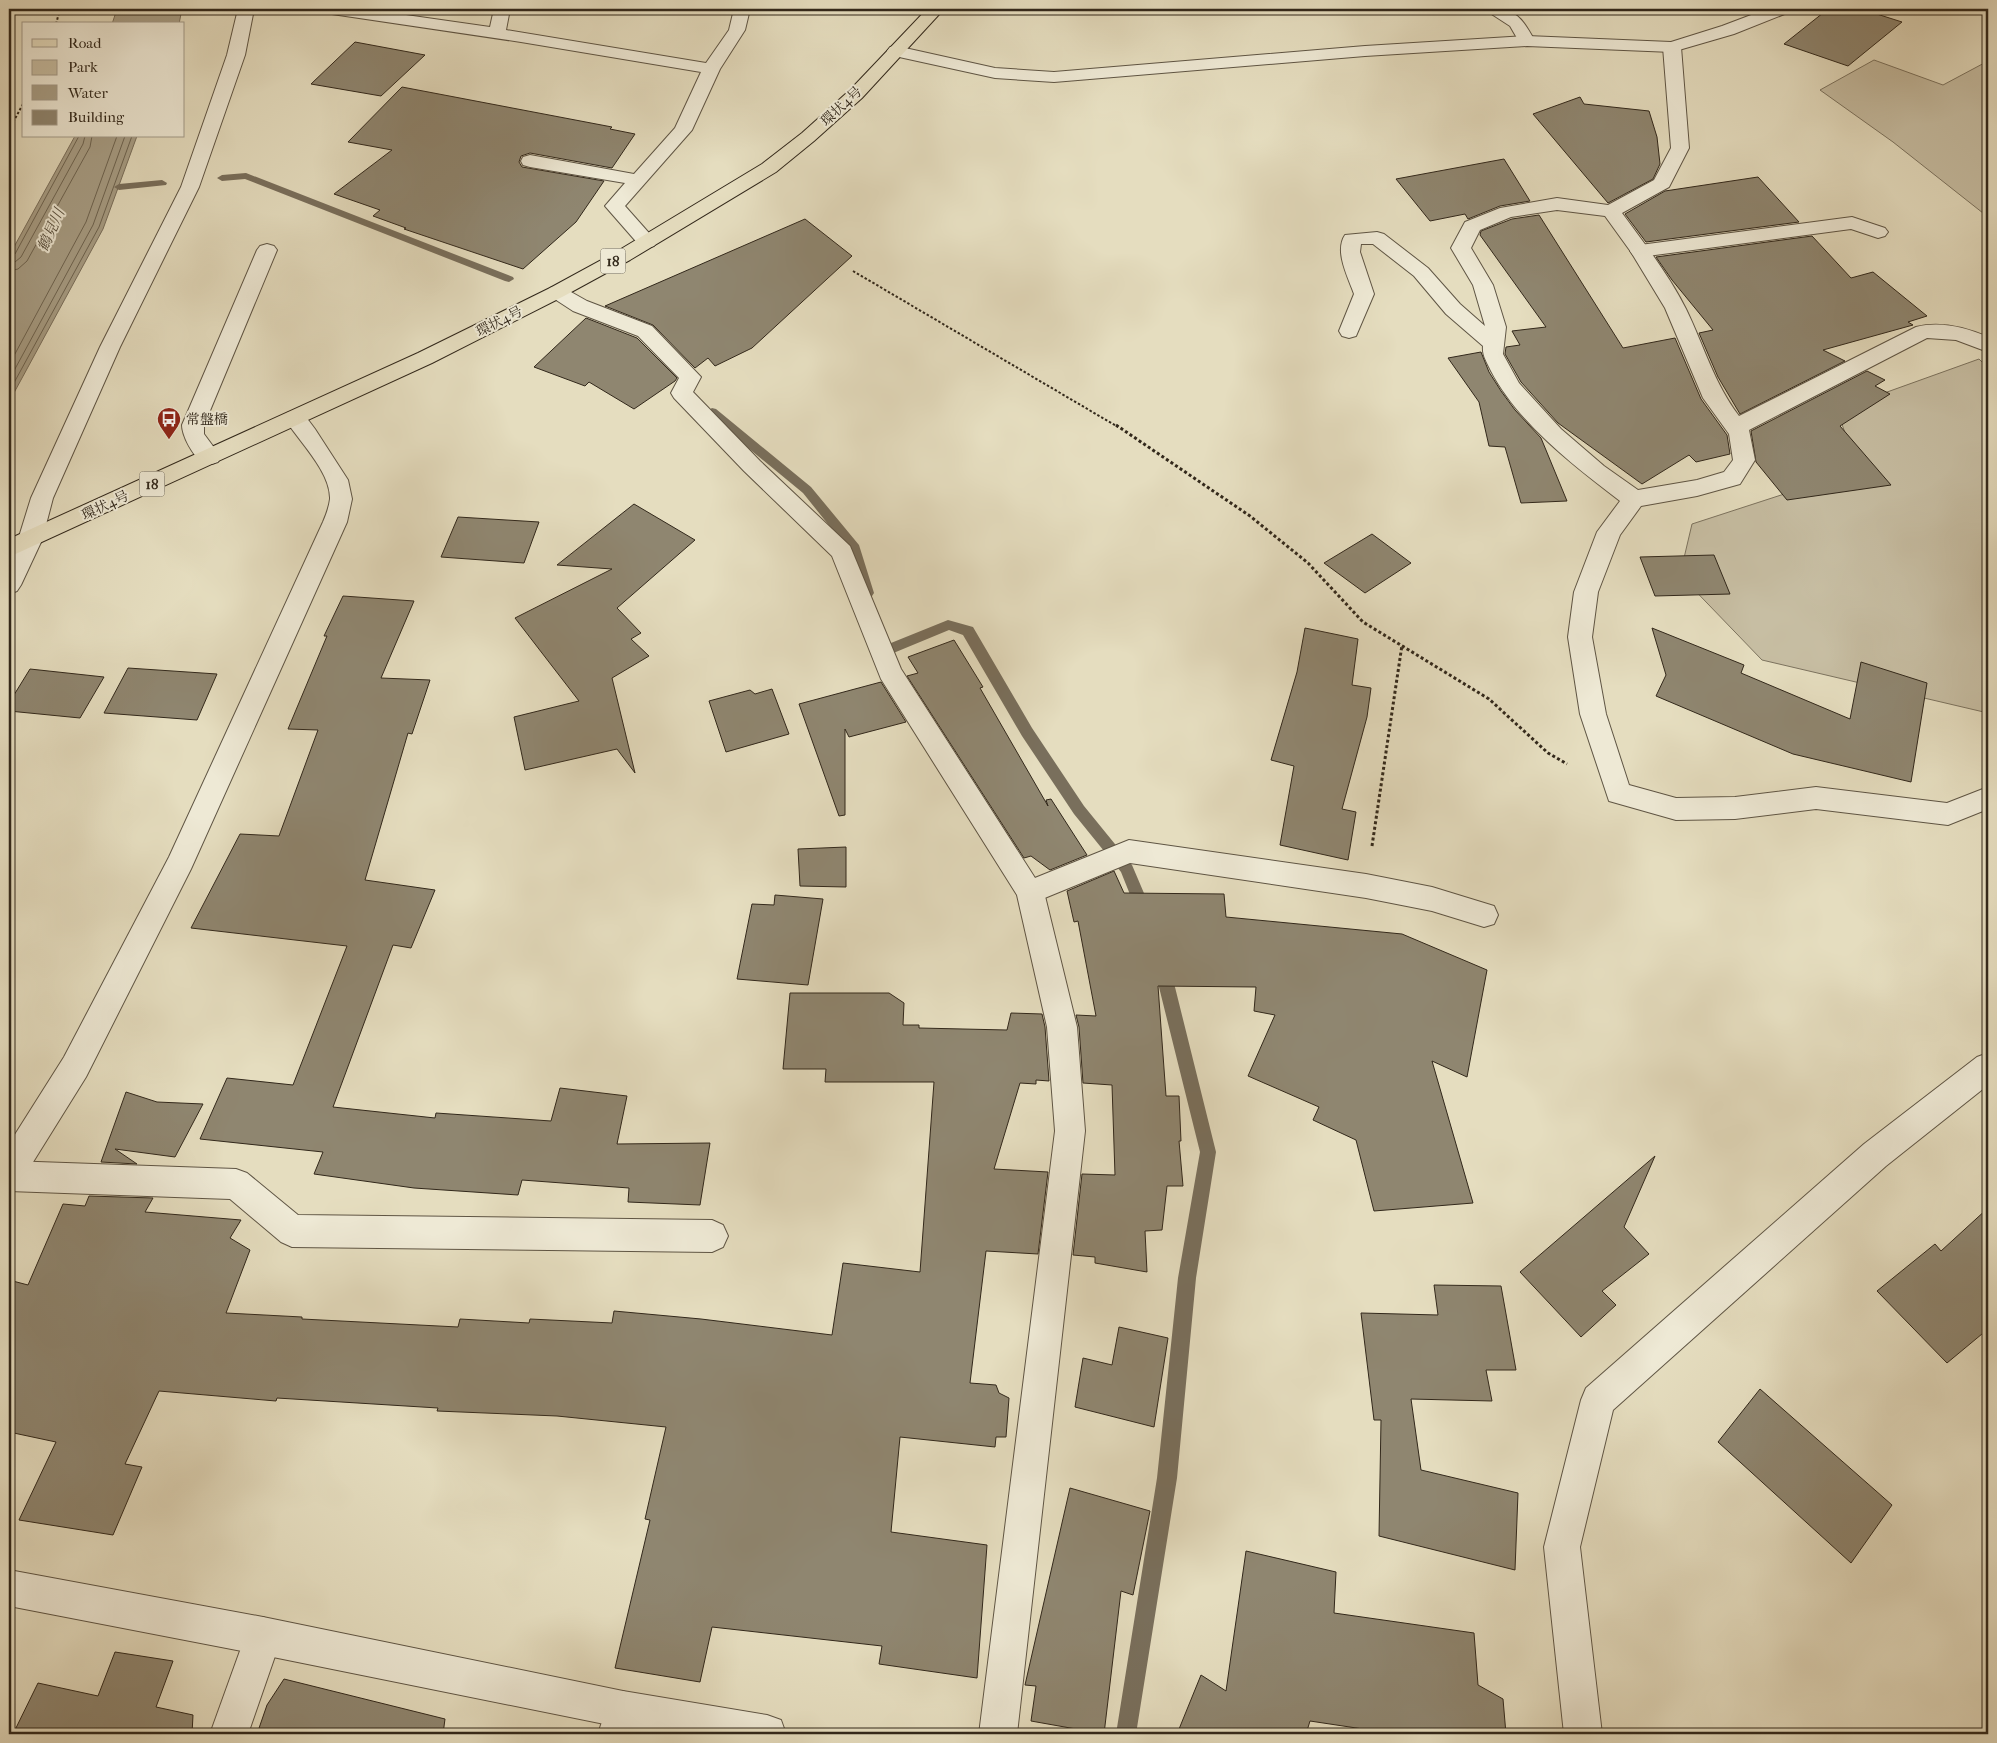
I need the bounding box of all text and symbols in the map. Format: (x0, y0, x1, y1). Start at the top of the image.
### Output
legend (22, 22, 185, 138)
text: Road (68, 34, 102, 52)
text: Park (68, 58, 98, 76)
street label: 環状4号 (817, 83, 866, 130)
text: Water (67, 84, 108, 102)
text: Building (68, 108, 125, 126)
water label: 鶴見川 (34, 204, 69, 254)
road number: 18 (600, 248, 626, 274)
street label: 環状4号 (473, 302, 525, 340)
bus stop icon: 常盤橋 (156, 406, 182, 440)
place label: 常盤橋 (186, 411, 228, 428)
road number: 18 (140, 472, 164, 496)
street label: 環状4号 (79, 487, 132, 524)

